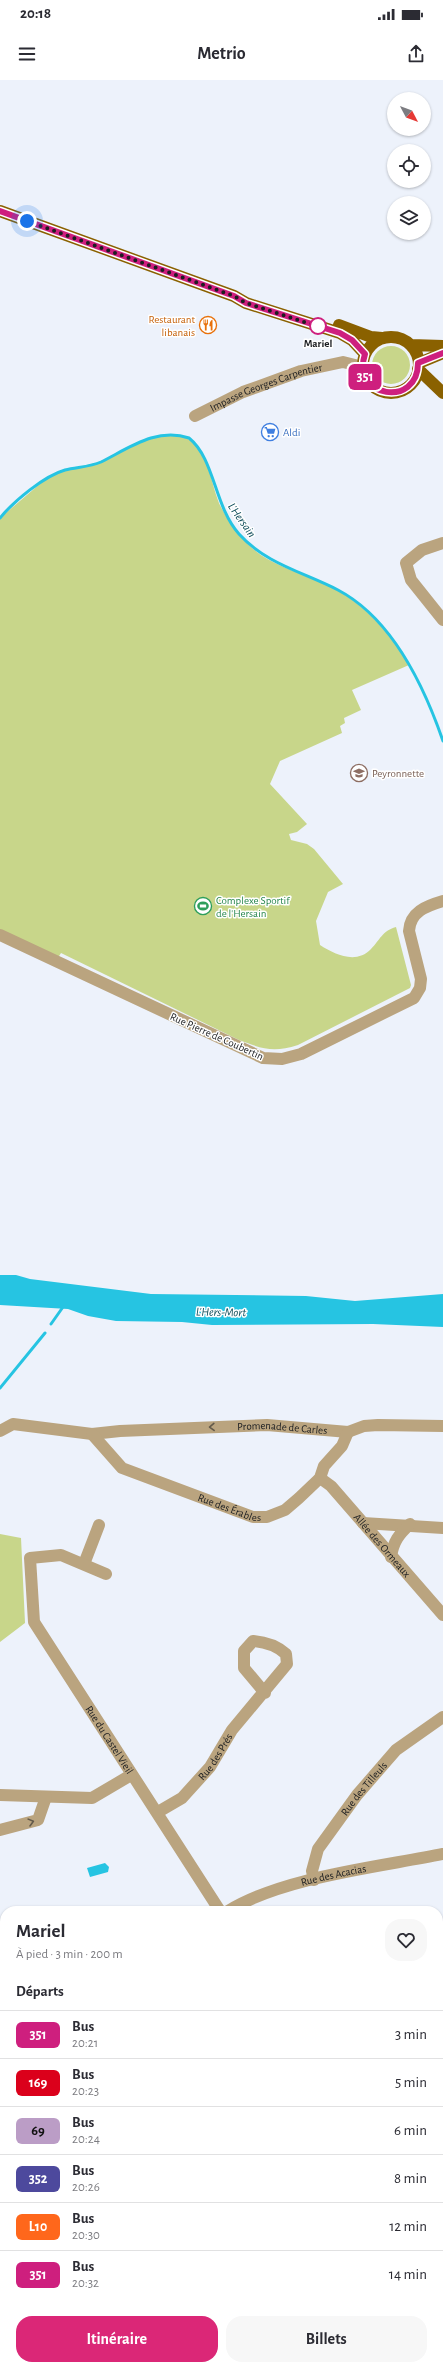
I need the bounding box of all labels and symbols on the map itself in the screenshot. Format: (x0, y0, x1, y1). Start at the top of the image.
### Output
north arrow (387, 92, 431, 136)
your location (17, 211, 37, 231)
place label: Restaurant libanais (148, 314, 195, 338)
restaurant icon: Restaurant libanais (198, 315, 218, 335)
marker: Mariel (309, 317, 327, 335)
place label: Mariel (304, 338, 332, 349)
street label: Impasse Georges Carpentier (208, 362, 324, 414)
line badge: 351 (342, 364, 388, 390)
supermarket icon: Aldi (260, 422, 280, 442)
place label: Aldi (283, 427, 300, 438)
water label: L'Hersain (226, 501, 258, 539)
school or university icon: Peyronnette (349, 763, 369, 783)
place label: Peyronnette (372, 768, 424, 779)
place label: Complexe Sportif de l'Hersain (216, 895, 290, 919)
sports icon: Complexe Sportif de l'Hersain (193, 896, 213, 916)
street label: Rue Pierre de Coubertin (168, 1011, 265, 1062)
water label: L'Hers-Mort (196, 1306, 246, 1318)
street label: Promenade de Carles (237, 1420, 328, 1436)
one-way arrow (209, 1423, 215, 1432)
street label: Rue des Érables (196, 1492, 261, 1523)
street label: Allée des Ormeaux (351, 1512, 413, 1580)
street label: Rue du Castel Vieil (83, 1704, 135, 1776)
street label: Rue des Prés (196, 1732, 235, 1782)
street label: Rue des Tilleuls (339, 1760, 389, 1818)
one-way arrow (27, 1818, 34, 1826)
street label: Rue des Acacias (300, 1863, 367, 1888)

